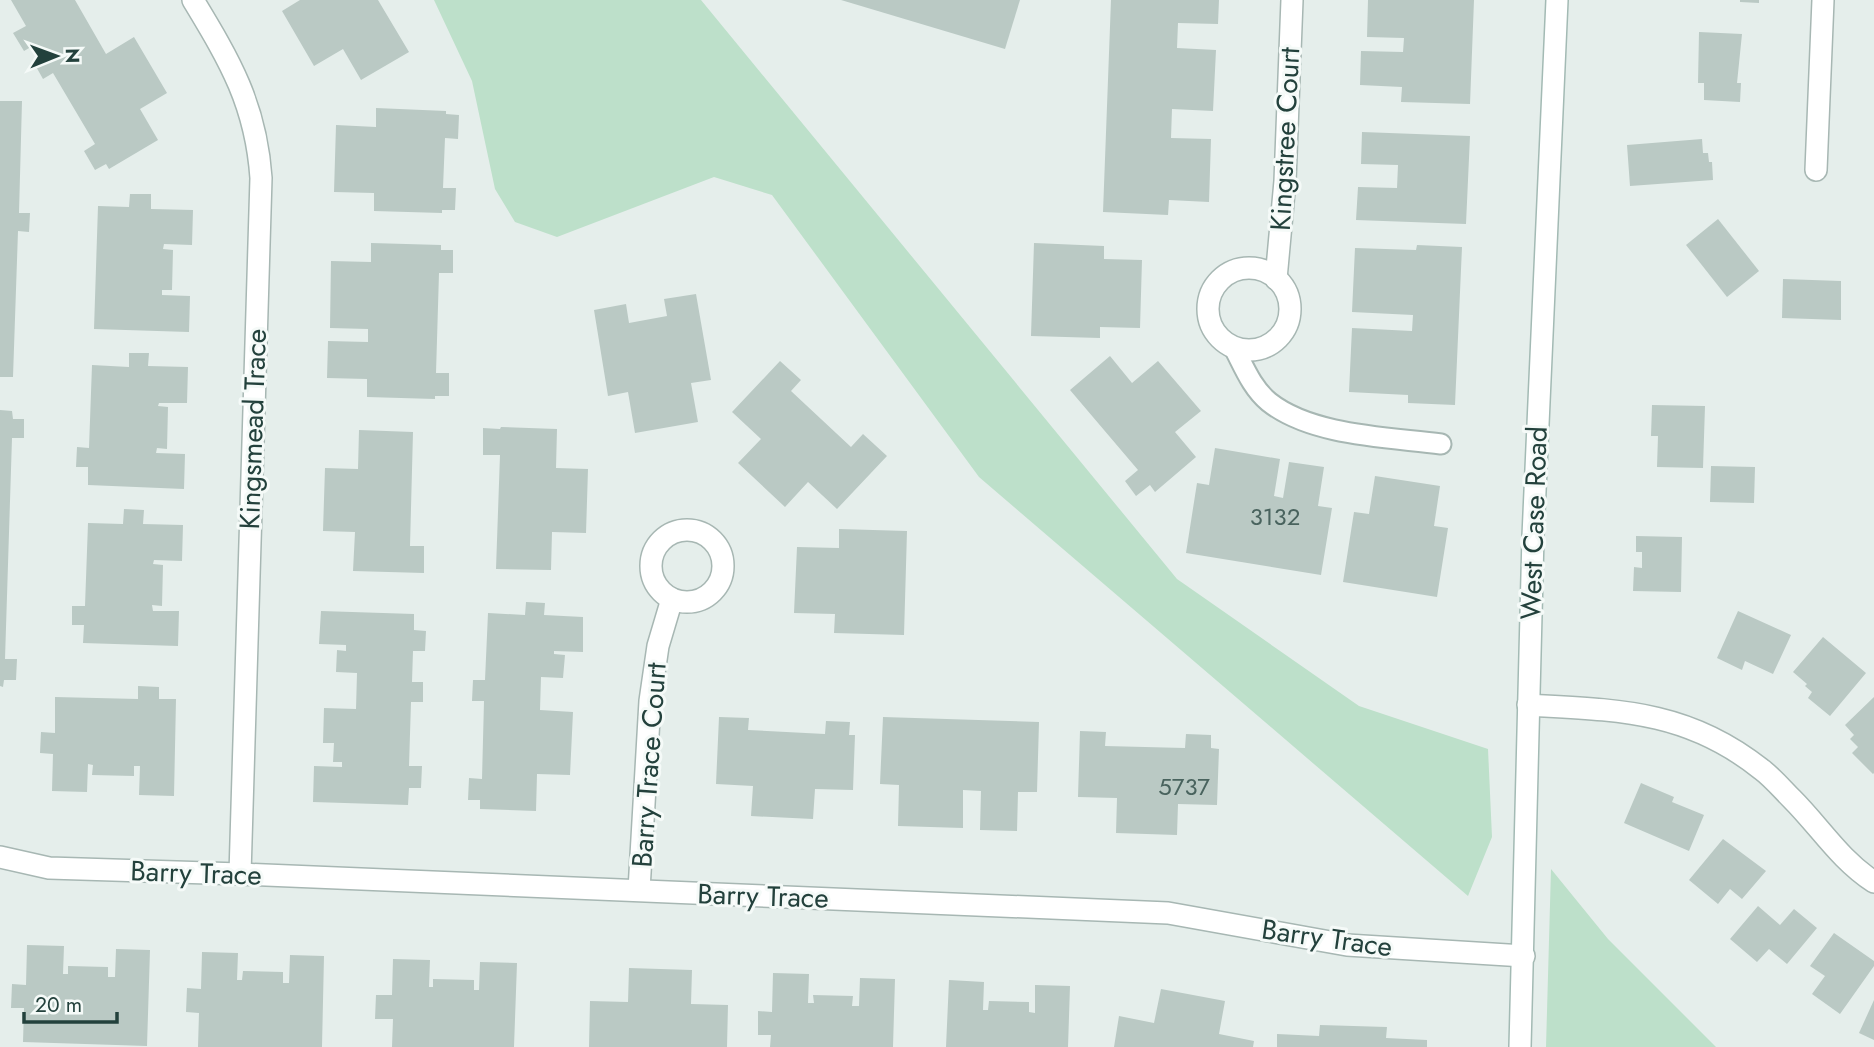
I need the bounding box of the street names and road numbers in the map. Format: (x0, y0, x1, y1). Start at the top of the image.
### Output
street label: Kingstree Court (1260, 46, 1310, 232)
street label: Kingsmead Trace (229, 328, 277, 530)
street label: West Case Road (1510, 426, 1558, 620)
street label: Barry Trace Court (621, 661, 677, 869)
street label: Barry Trace (130, 850, 262, 896)
street label: Barry Trace (697, 873, 829, 919)
street label: Barry Trace (1259, 909, 1395, 967)

